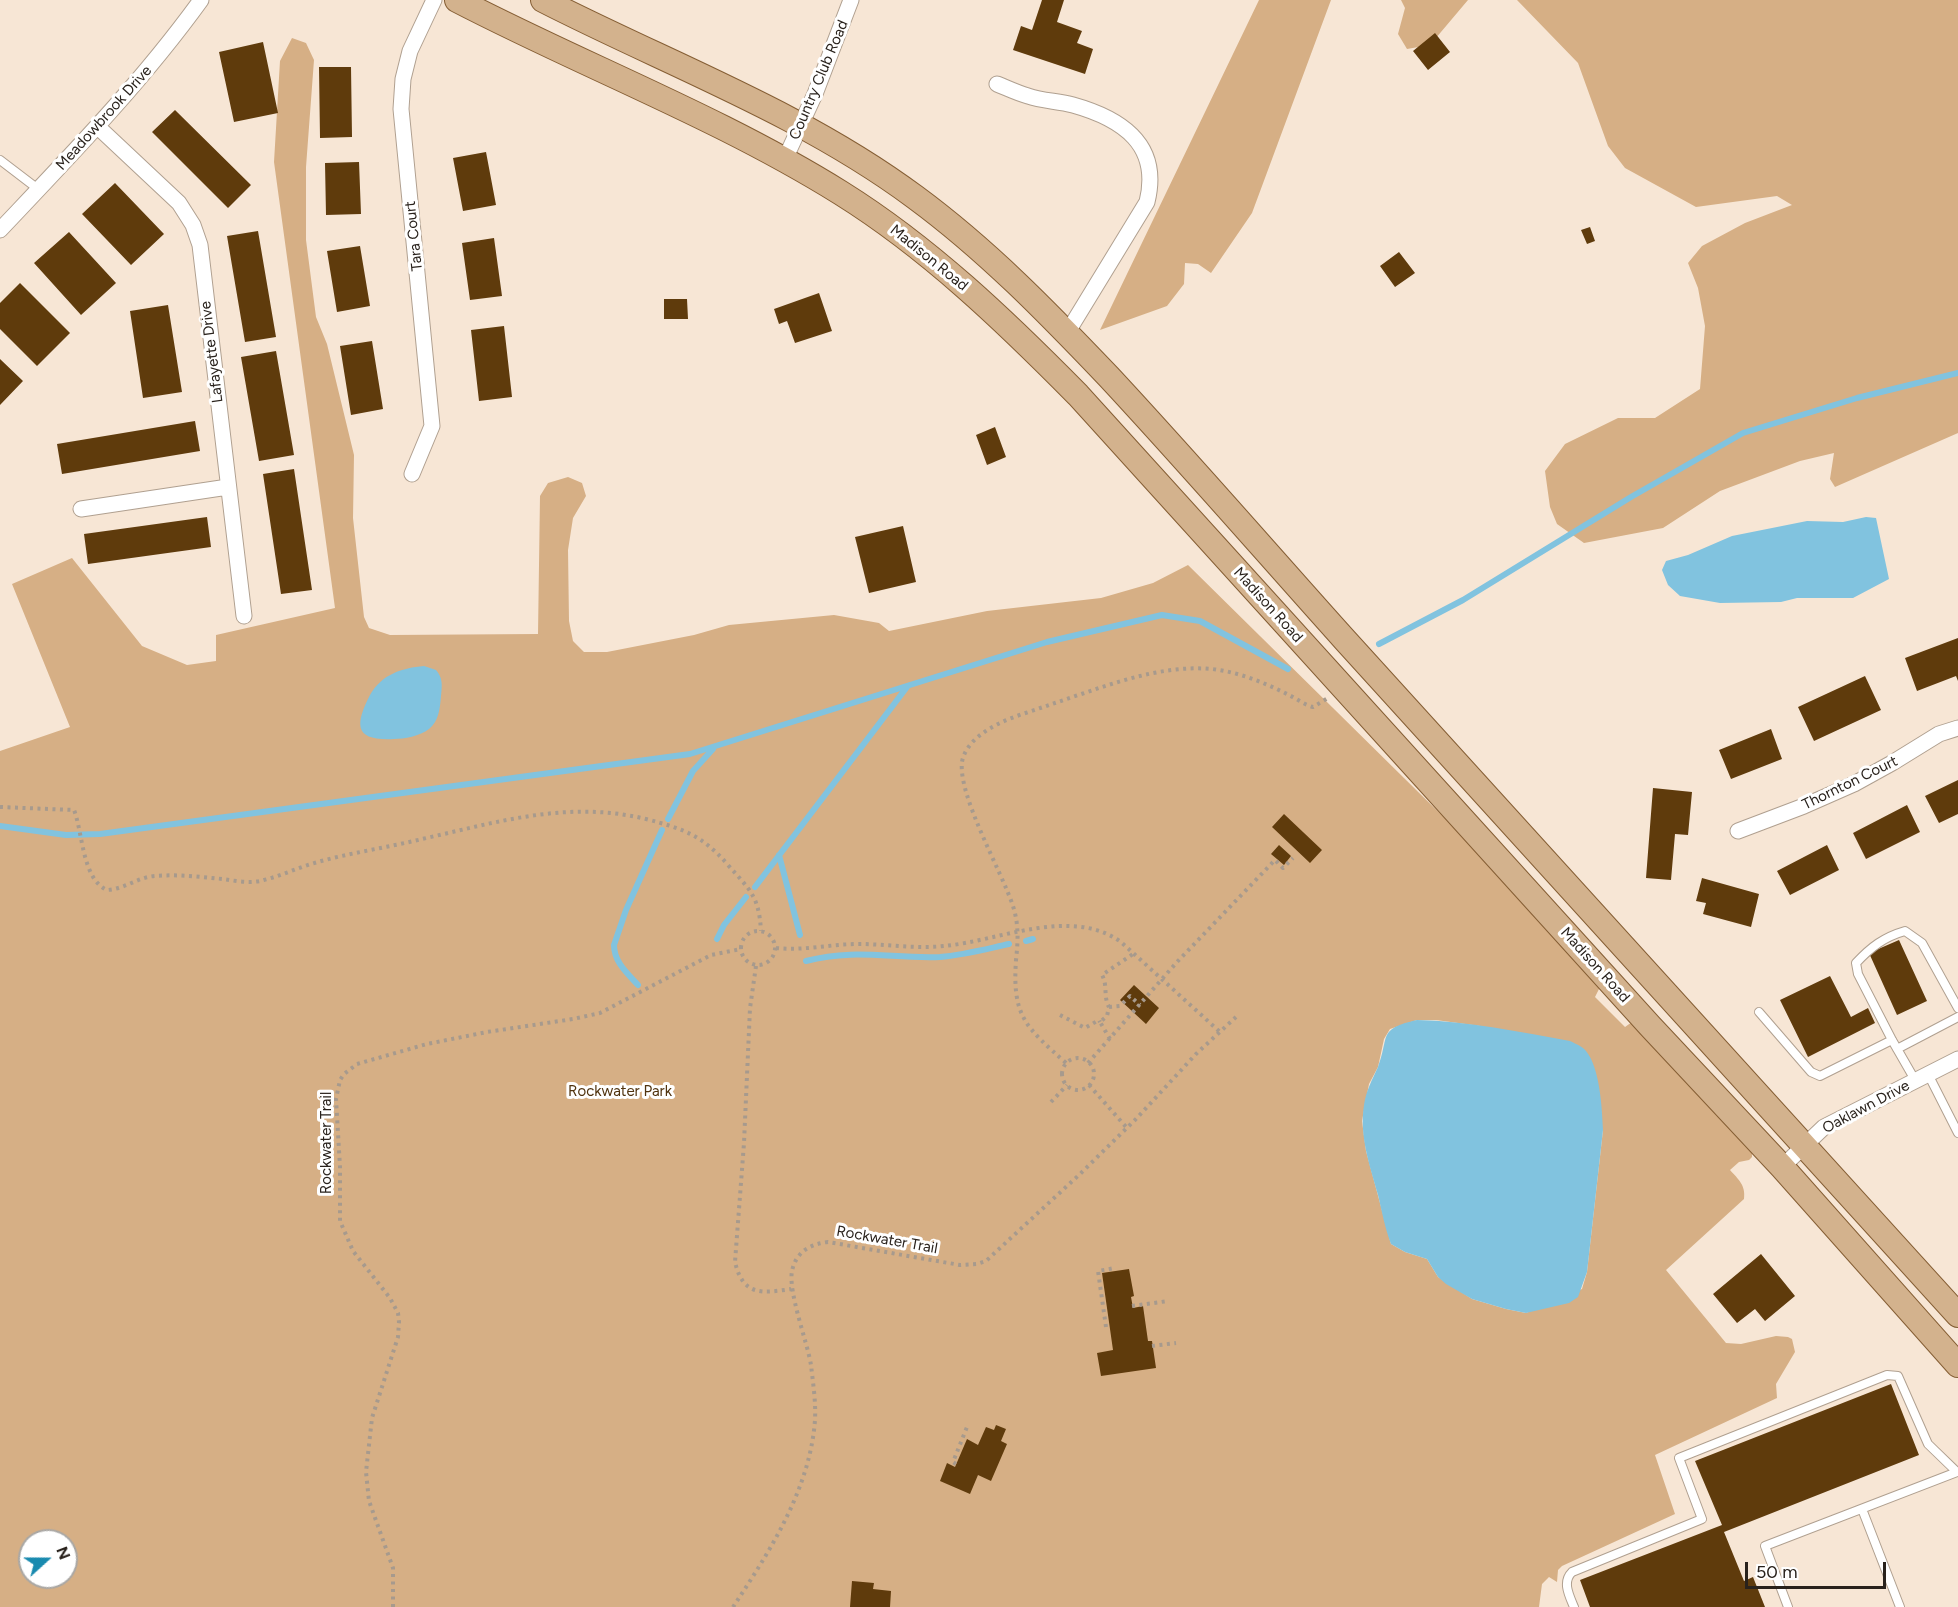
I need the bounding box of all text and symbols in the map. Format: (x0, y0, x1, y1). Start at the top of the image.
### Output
street label: Country Club Road (786, 18, 852, 142)
street label: Meadowbrook Drive (52, 62, 156, 174)
street label: Tara Court (401, 200, 427, 272)
street label: Madison Road (886, 221, 972, 295)
street label: Lafayette Drive (197, 300, 227, 404)
street label: Madison Road (1230, 564, 1306, 646)
street label: Thornton Court (1799, 752, 1901, 814)
street label: Madison Road (1557, 924, 1633, 1006)
street label: Oaklawn Drive (1819, 1077, 1913, 1137)
park label: Rockwater Park (568, 1083, 672, 1101)
street label: Rockwater Trail (318, 1092, 336, 1194)
street label: Rockwater Trail (835, 1222, 939, 1258)
north arrow (18, 1529, 78, 1589)
text: N (52, 1544, 74, 1562)
scale bar (1748, 1550, 1889, 1588)
text: 50 m (1756, 1561, 1798, 1583)

